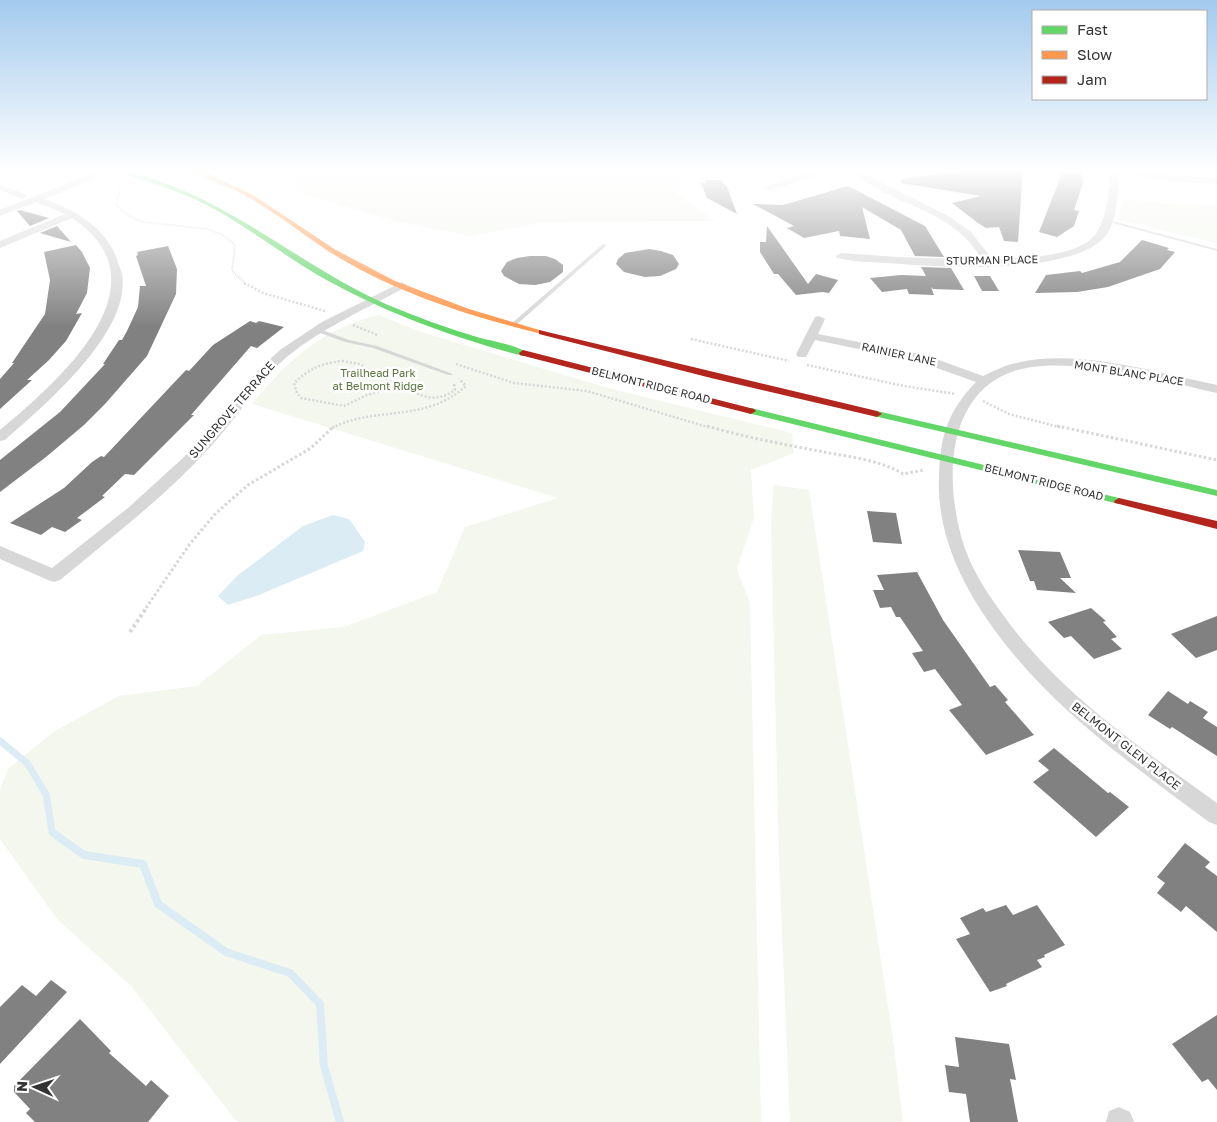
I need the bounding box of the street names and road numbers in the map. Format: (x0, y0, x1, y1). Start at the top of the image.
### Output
street label: STURMAN PLACE (946, 252, 1039, 267)
street label: RAINIER LANE (861, 339, 938, 368)
street label: MONT BLANC PLACE (1073, 357, 1185, 388)
street label: SUNGROVE TERRACE (185, 358, 278, 461)
street label: BELMONT RIDGE ROAD (590, 363, 712, 406)
street label: BELMONT RIDGE ROAD (983, 460, 1105, 503)
street label: BELMONT GLEN PLACE (1069, 698, 1184, 793)

